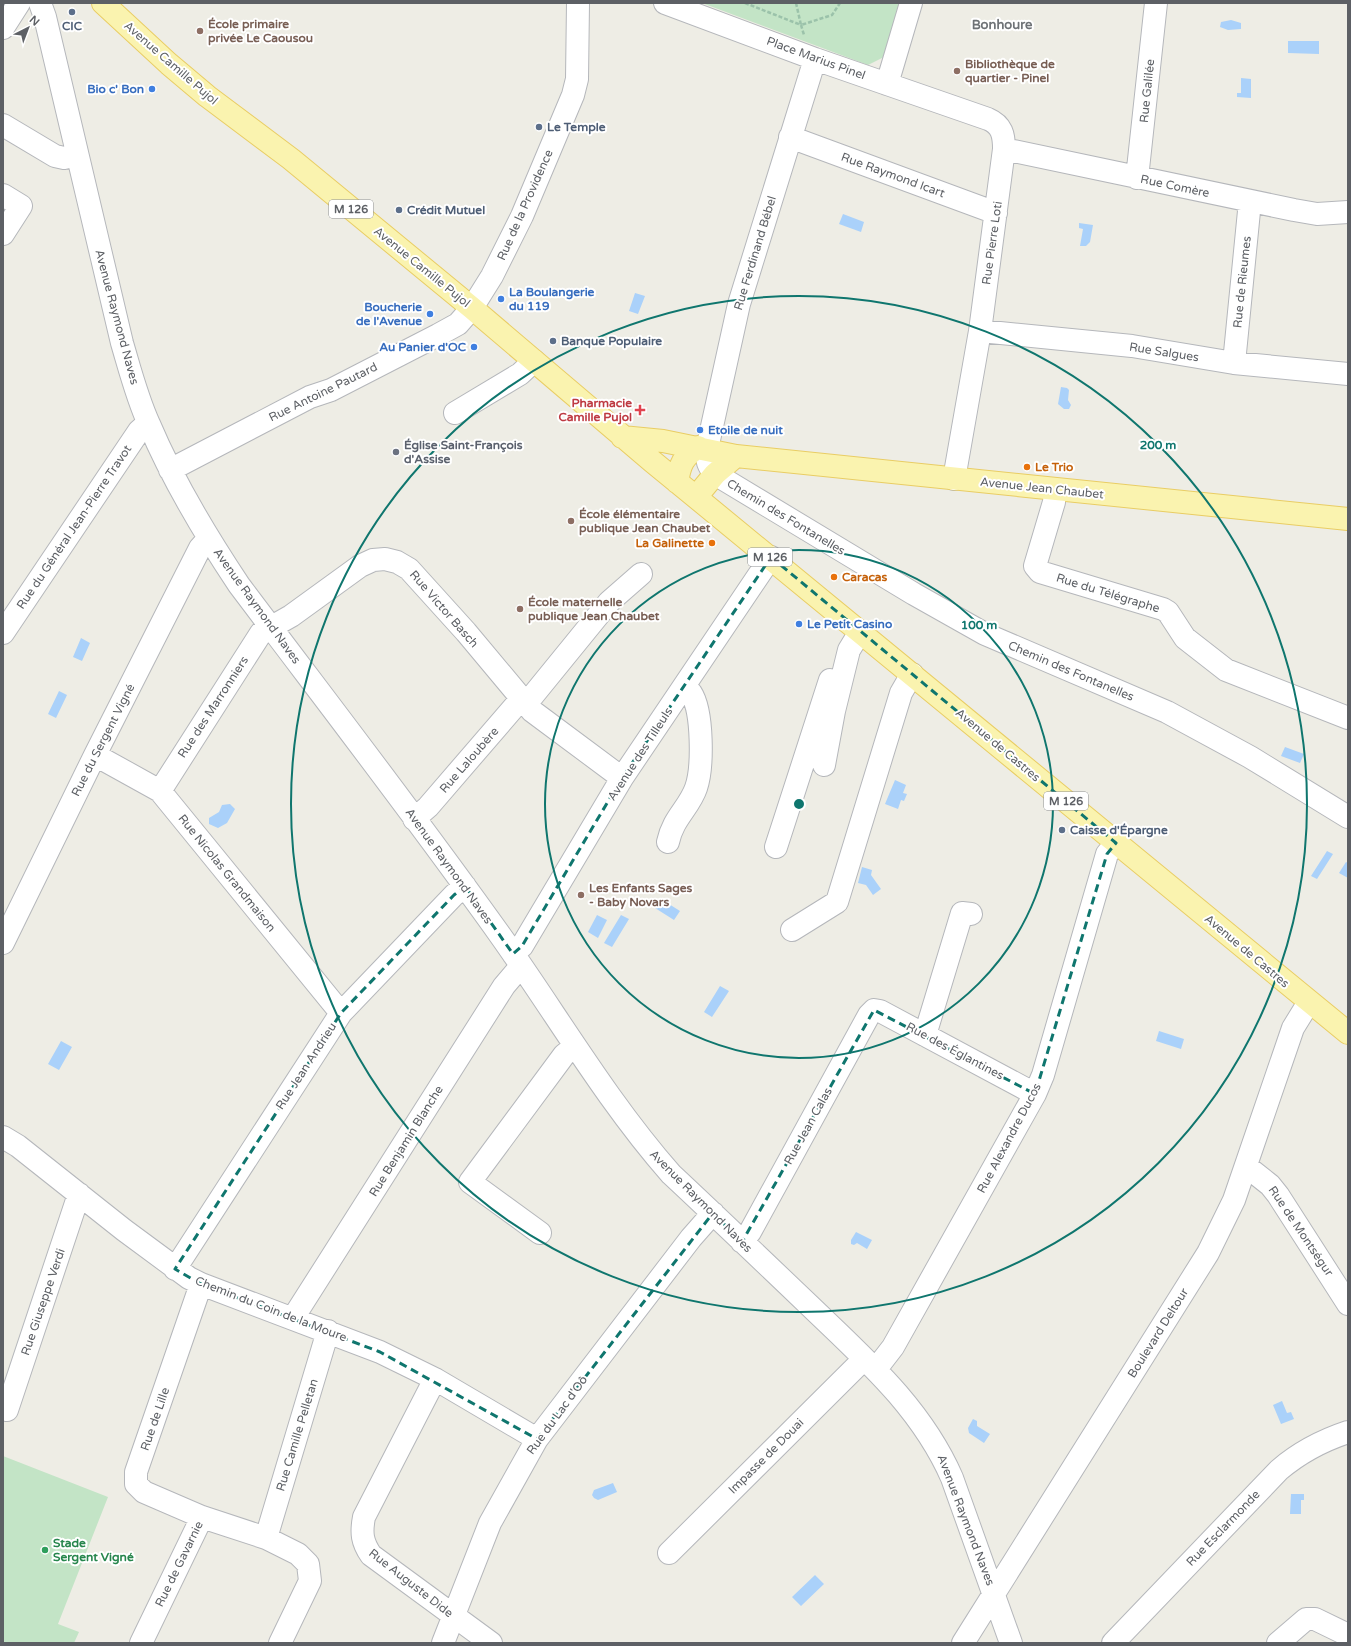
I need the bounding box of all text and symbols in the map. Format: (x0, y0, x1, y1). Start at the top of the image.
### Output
marker: CIC (67, 7, 77, 17)
north arrow (8, 8, 48, 48)
text: N (27, 13, 42, 29)
place label: École primaire privée Le Caousou (208, 17, 313, 46)
district label: Bonhoure (972, 17, 1033, 33)
street label: Avenue Camille Pujol (121, 18, 221, 108)
place label: CIC (62, 19, 83, 33)
marker: École primaire privée Le Caousou (195, 26, 205, 36)
street label: Place Marius Pinel (765, 34, 867, 82)
place label: Bibliothèque de quartier - Pinel (965, 57, 1055, 86)
street label: Rue Galilée (1137, 58, 1157, 124)
marker: Bibliothèque de quartier - Pinel (952, 66, 962, 76)
place label: Bio c' Bon (87, 82, 144, 96)
marker: Bio c' Bon (147, 84, 157, 94)
place label: Le Temple (547, 120, 606, 135)
marker: Le Temple (534, 122, 544, 132)
street label: Rue de la Providence (494, 147, 556, 263)
street label: Rue Raymond Icart (839, 150, 947, 200)
street label: Rue Comère (1139, 172, 1211, 200)
street label: Rue Ferdinand Bébel (731, 194, 779, 312)
road number: M 126 (329, 200, 373, 218)
street label: Rue Pierre Loti (979, 200, 1005, 286)
place label: Crédit Mutuel (407, 203, 485, 217)
marker: Crédit Mutuel (394, 205, 404, 215)
street label: Avenue Camille Pujol (371, 224, 473, 310)
street label: Rue de Rieumes (1230, 235, 1254, 329)
street label: Avenue Raymond Naves (92, 248, 142, 386)
place label: La Boulangerie du 119 (509, 285, 595, 313)
marker: La Boulangerie du 119 (496, 294, 506, 304)
place label: Boucherie de l'Avenue (356, 300, 422, 328)
marker: Boucherie de l'Avenue (425, 309, 435, 319)
place label: Banque Populaire (561, 334, 662, 349)
marker: Banque Populaire (548, 336, 558, 346)
place label: Au Panier d'OC (379, 340, 467, 354)
street label: Rue Salgues (1128, 340, 1200, 364)
marker: Au Panier d'OC (469, 342, 479, 352)
street label: Rue Antoine Pautard (267, 360, 379, 424)
place label: Pharmacie Camille Pujol (558, 396, 632, 425)
marker: Pharmacie Camille Pujol (635, 405, 645, 415)
place label: Etoile de nuit (708, 423, 783, 437)
marker: Etoile de nuit (695, 425, 705, 435)
place label: Église Saint-François d'Assise (404, 438, 523, 466)
text: 200 m (1140, 438, 1176, 452)
street label: Rue du Général Jean-Pierre Travot (14, 442, 135, 612)
marker: Église Saint-François d'Assise (391, 447, 401, 457)
place label: Le Trio (1035, 460, 1073, 474)
marker: Le Trio (1022, 462, 1032, 472)
street label: Avenue Jean Chaubet (979, 475, 1105, 501)
street label: Chemin des Fontanelles (724, 476, 848, 558)
place label: École élémentaire publique Jean Chaubet (579, 507, 711, 536)
marker: École élémentaire publique Jean Chaubet (566, 516, 576, 526)
place label: La Galinette (635, 536, 704, 550)
marker: La Galinette (707, 538, 717, 548)
street label: Avenue Raymond Naves (210, 546, 304, 667)
road number: M 126 (748, 548, 792, 566)
street label: Rue Victor Basch (407, 568, 481, 650)
place label: Caracas (842, 570, 888, 584)
street label: Rue du Télégraphe (1055, 571, 1162, 615)
marker: Caracas (829, 572, 839, 582)
place label: École maternelle publique Jean Chaubet (528, 595, 660, 624)
marker: École maternelle publique Jean Chaubet (515, 604, 525, 614)
place label: Le Petit Casino (807, 617, 892, 631)
text: 100 m (961, 618, 997, 632)
marker: Le Petit Casino (794, 619, 804, 629)
street label: Chemin des Fontanelles (1006, 638, 1136, 704)
street label: Rue des Marronniers (175, 653, 251, 760)
street label: Rue du Sergent Vigné (69, 681, 138, 799)
street label: Avenue des Tilleuls (605, 705, 675, 803)
street label: Avenue de Castres (953, 706, 1043, 785)
street label: Rue Laloubère (437, 724, 502, 796)
road number: M 126 (1044, 792, 1088, 810)
centre of rings (792, 797, 806, 811)
street label: Avenue Raymond Naves (402, 806, 496, 927)
street label: Rue Nicolas Grandmaison (175, 811, 279, 935)
place label: Caisse d'Épargne (1070, 823, 1168, 838)
marker: Caisse d'Épargne (1057, 825, 1067, 835)
place label: Les Enfants Sages - Baby Novars (589, 881, 693, 910)
marker: Les Enfants Sages - Baby Novars (576, 890, 586, 900)
street label: Avenue de Castres (1202, 912, 1292, 991)
street label: Rue des Églantines (904, 1019, 1006, 1083)
street label: Rue Jean Andrieu (273, 1020, 339, 1112)
street label: Rue Alexandre Ducos (974, 1080, 1044, 1195)
street label: Rue Benjamin Blanche (366, 1083, 446, 1199)
street label: Rue Jean Calas (781, 1085, 835, 1167)
street label: Avenue Raymond Naves (647, 1147, 755, 1255)
street label: Rue de Montségur (1266, 1183, 1337, 1279)
street label: Rue Giuseppe Verdi (18, 1247, 68, 1357)
street label: Chemin du Coin de la Moure (193, 1274, 349, 1345)
street label: Boulevard Deltour (1125, 1285, 1191, 1380)
street label: Rue du Lac d'Oô (524, 1373, 590, 1457)
street label: Rue Camille Pelletan (273, 1377, 321, 1493)
street label: Rue de Lille (138, 1385, 172, 1452)
street label: Impasse de Douai (725, 1415, 807, 1497)
street label: Avenue Raymond Naves (935, 1453, 998, 1588)
street label: Rue Esclarmonde (1183, 1487, 1263, 1569)
street label: Rue de Gavarnie (152, 1519, 206, 1609)
place label: Stade Sergent Vigné (53, 1536, 134, 1565)
marker: Stade Sergent Vigné (40, 1545, 50, 1555)
street label: Rue Auguste Dide (366, 1546, 456, 1620)

